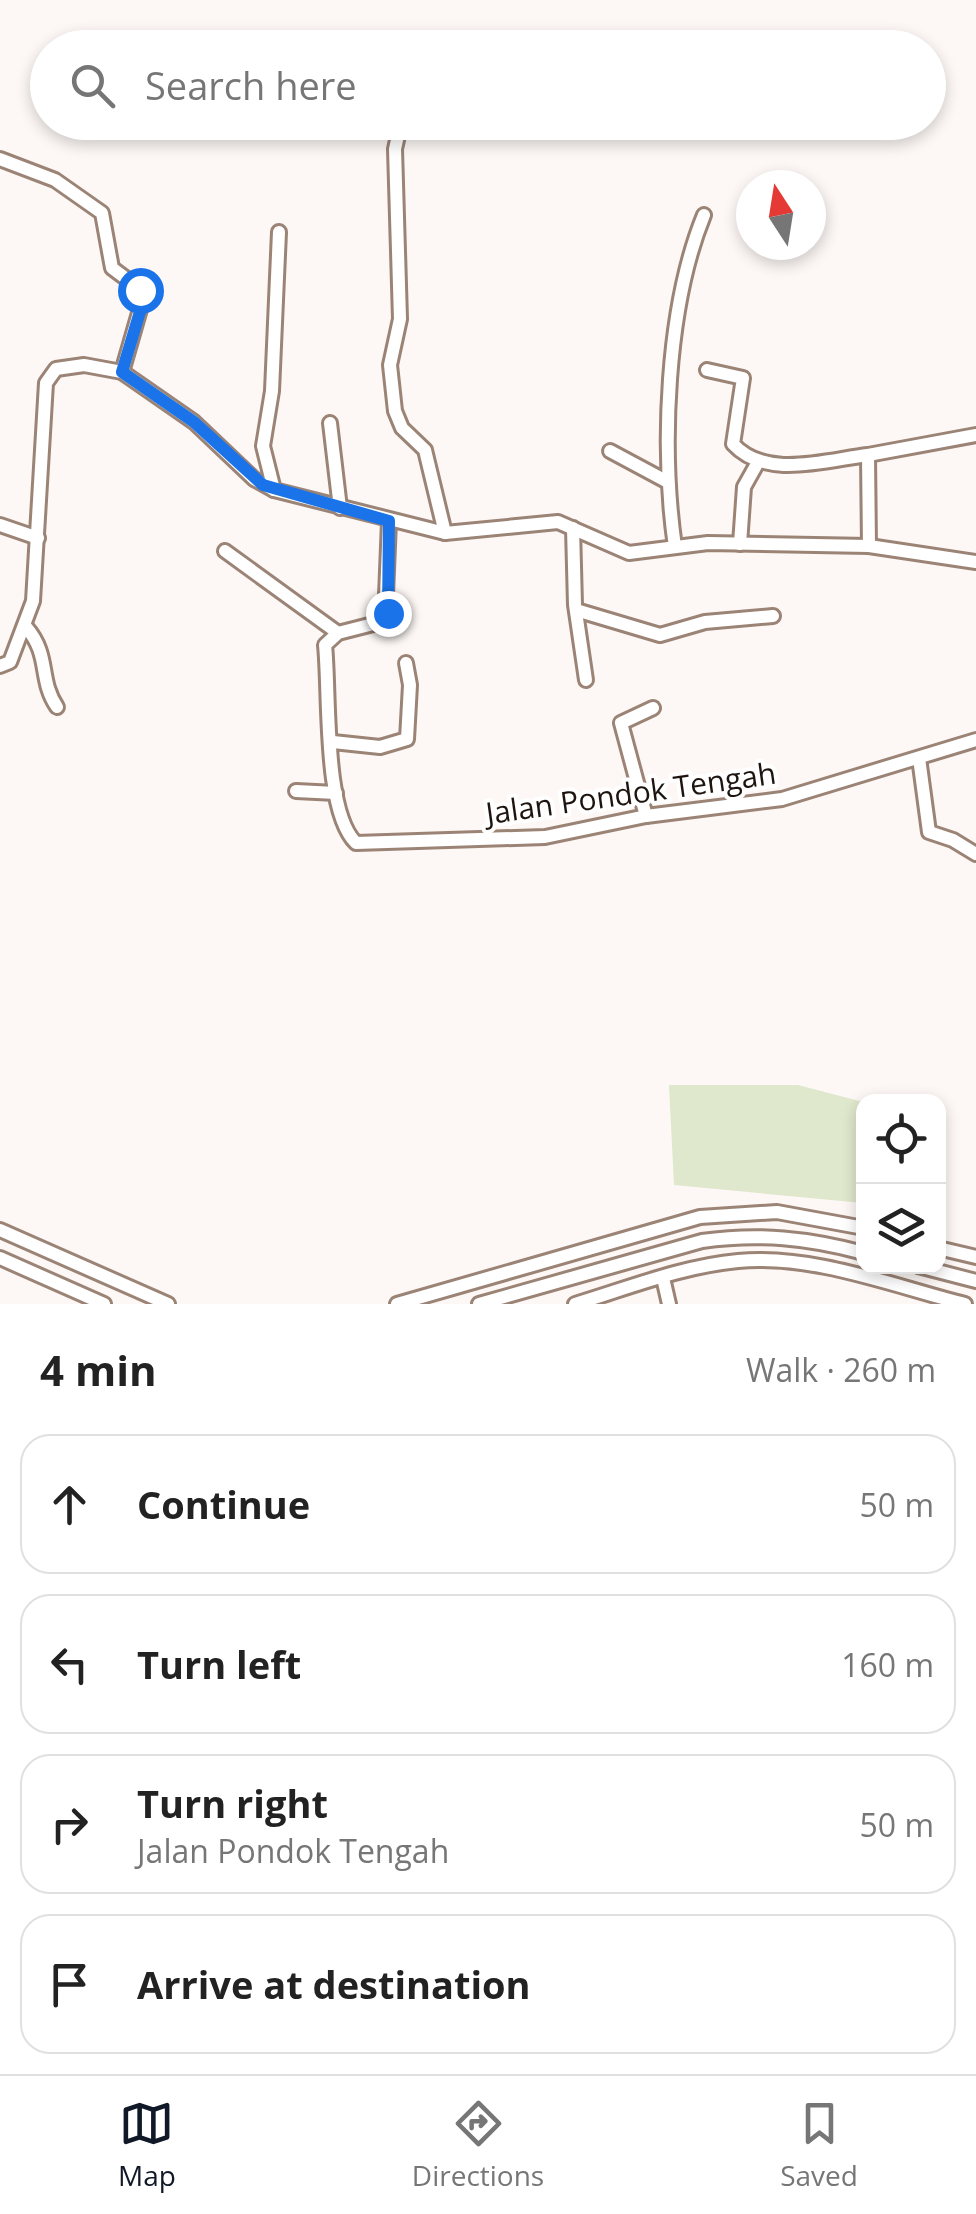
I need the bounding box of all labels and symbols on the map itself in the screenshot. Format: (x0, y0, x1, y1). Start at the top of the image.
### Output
north arrow (736, 170, 826, 260)
route start (118, 268, 164, 314)
route end (366, 591, 412, 637)
street label: Jalan Pondok Tengah (480, 752, 779, 834)

